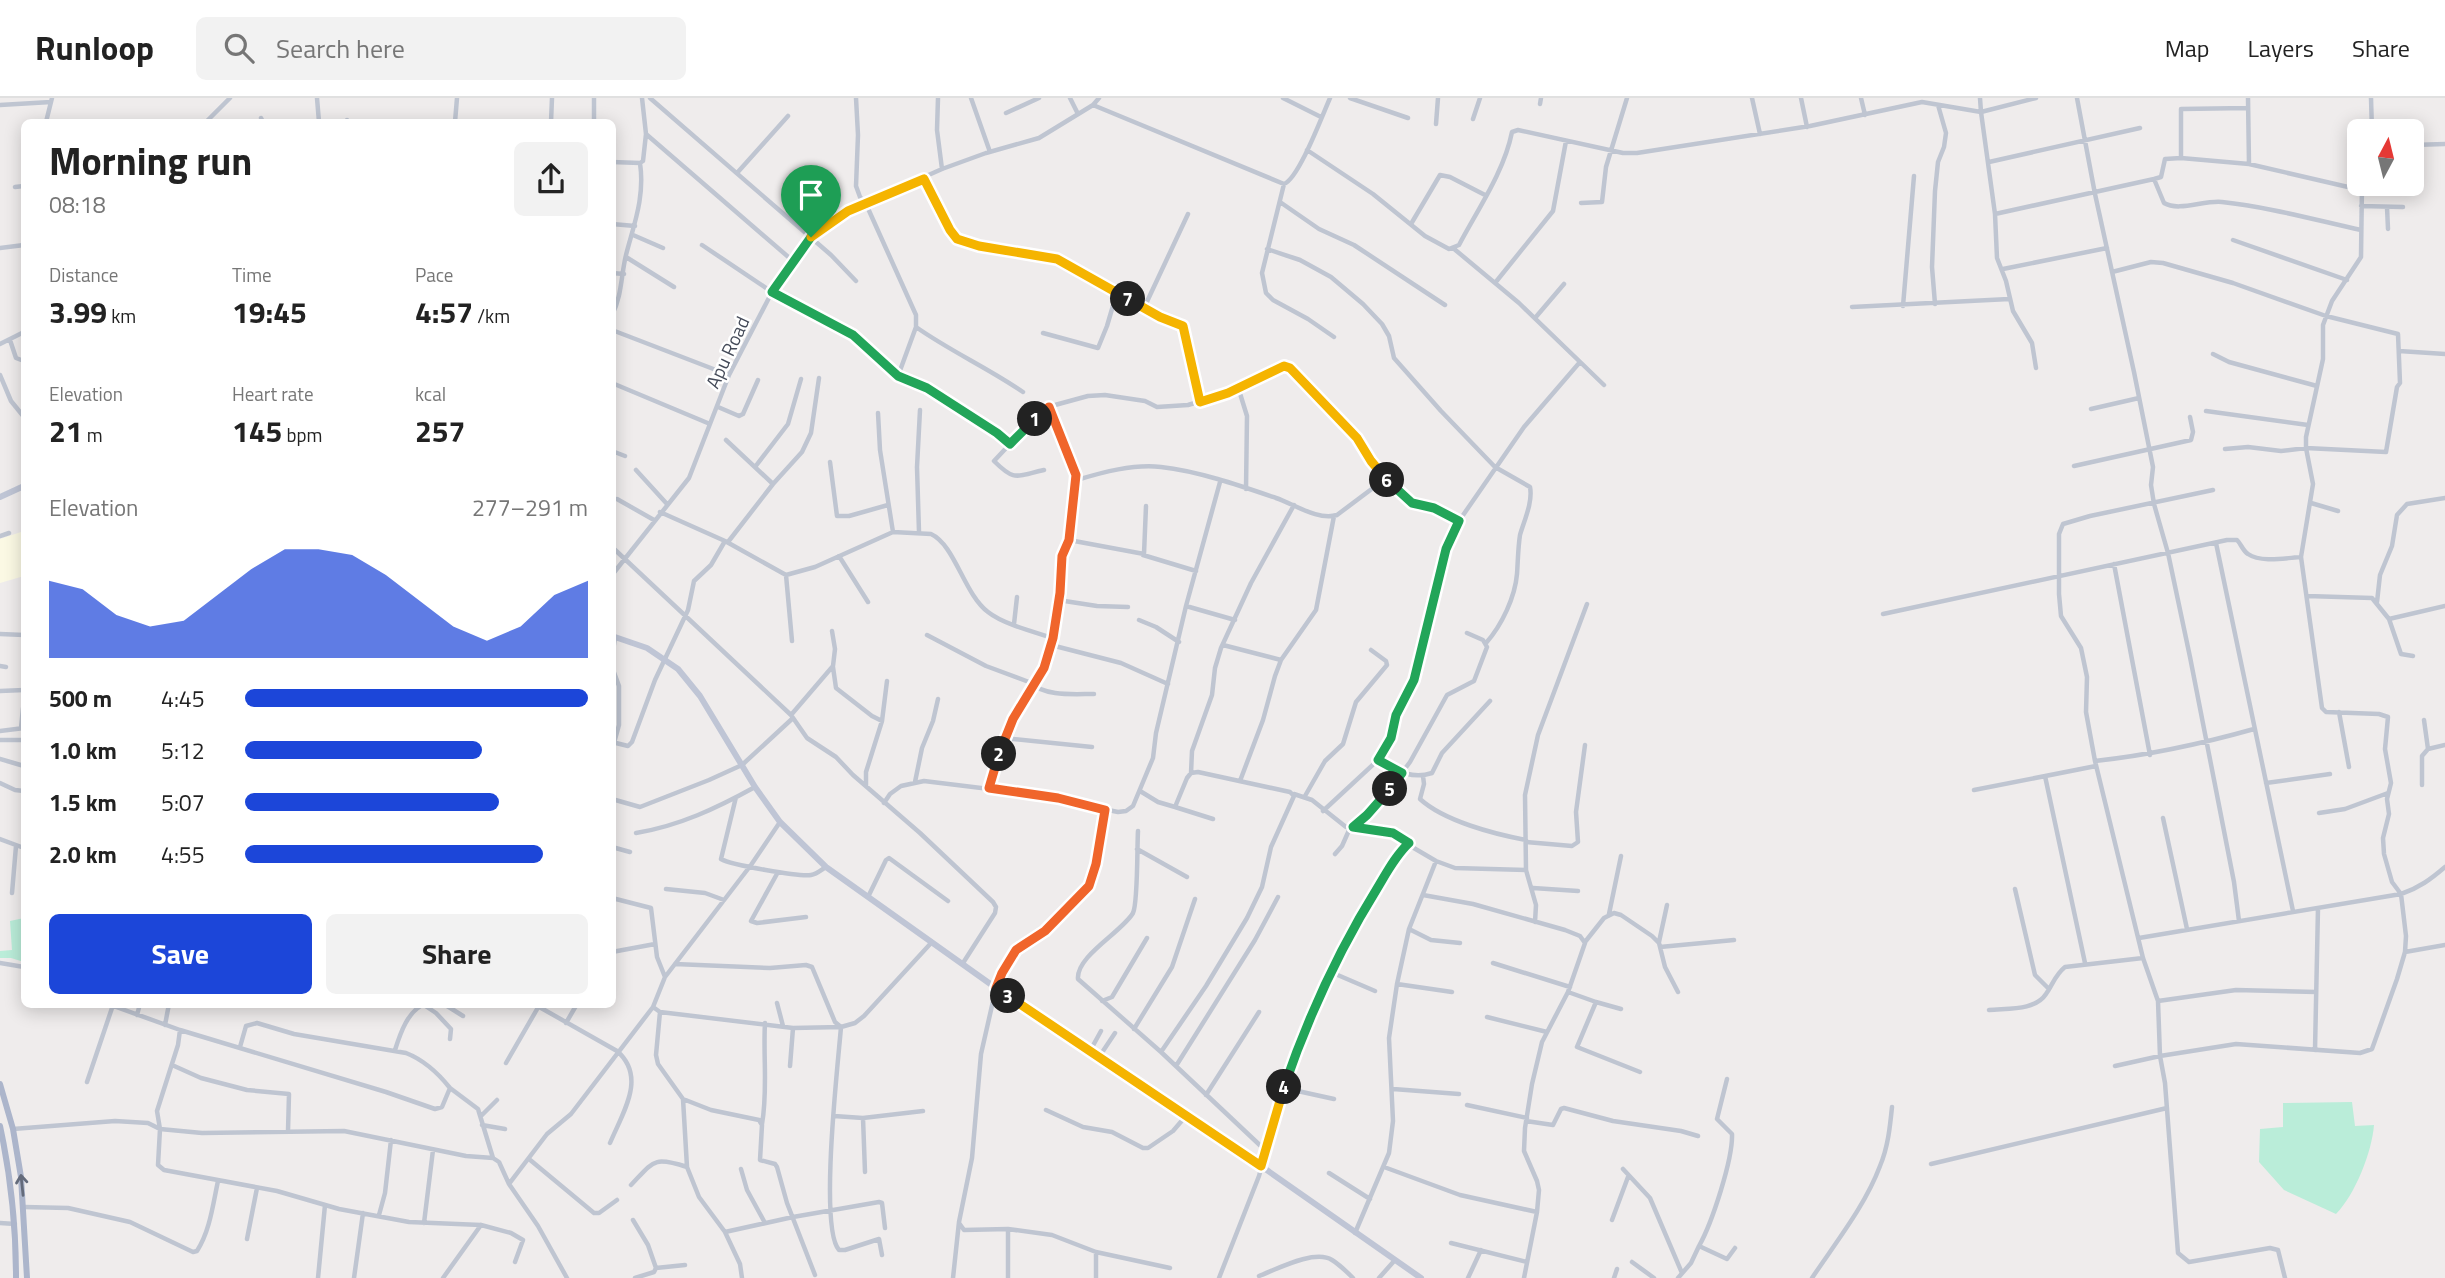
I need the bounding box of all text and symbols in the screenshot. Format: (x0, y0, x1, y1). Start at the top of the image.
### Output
search box (196, 17, 686, 80)
text: Runloop (35, 23, 154, 73)
icon: search (220, 29, 258, 67)
text: Search here (276, 29, 405, 68)
text: Map (2165, 30, 2210, 66)
text: Layers (2248, 30, 2314, 66)
text: Share (2352, 30, 2410, 66)
north arrow (2347, 119, 2424, 196)
map controls (2347, 119, 2424, 196)
text: Morning run (49, 132, 252, 190)
button: share (514, 142, 588, 216)
pin (781, 165, 841, 237)
icon: arrive (792, 176, 830, 214)
text: 08:18 (49, 187, 106, 222)
text: Distance (49, 260, 118, 289)
text: Time (232, 260, 272, 289)
text: Pace (415, 260, 453, 289)
pin: 7 (1110, 282, 1146, 316)
text: 7 (1122, 284, 1133, 313)
text: 3.99 (49, 289, 107, 335)
text: 19:45 (232, 289, 307, 335)
text: 4:57 (415, 289, 473, 335)
text: km (107, 301, 136, 330)
text: /km (473, 301, 510, 330)
street label: Apu Road (698, 311, 756, 393)
text: Elevation (49, 379, 123, 408)
text: Heart rate (232, 379, 314, 408)
text: kcal (415, 379, 446, 408)
pin: 1 (1018, 402, 1052, 436)
text: 1 (1029, 404, 1040, 433)
text: 21 (49, 408, 83, 454)
text: 145 (232, 408, 282, 454)
text: 257 (415, 408, 465, 454)
text: m (83, 420, 103, 449)
text: bpm (282, 420, 322, 449)
pin: 6 (1370, 462, 1404, 498)
text: 6 (1381, 465, 1392, 494)
text: Elevation (49, 490, 138, 525)
text: 277–291 m (472, 490, 588, 525)
text: 500 m (49, 681, 112, 716)
text: 4:45 (161, 681, 205, 716)
text: 1.0 km (49, 733, 117, 768)
text: 5:12 (161, 733, 205, 768)
pin: 2 (982, 736, 1016, 772)
text: 2 (993, 739, 1004, 768)
pin: 5 (1372, 772, 1408, 806)
text: 5 (1384, 774, 1395, 803)
text: 1.5 km (49, 785, 117, 820)
text: 5:07 (161, 785, 205, 820)
text: 2.0 km (49, 837, 117, 872)
text: 4:55 (161, 837, 205, 872)
button: Save (49, 914, 312, 994)
button: Share (326, 914, 588, 994)
pin: 3 (990, 978, 1026, 1014)
text: 3 (1002, 981, 1013, 1010)
pin: 4 (1266, 1070, 1302, 1104)
text: 4 (1278, 1072, 1289, 1101)
one-way arrow (15, 1175, 28, 1197)

